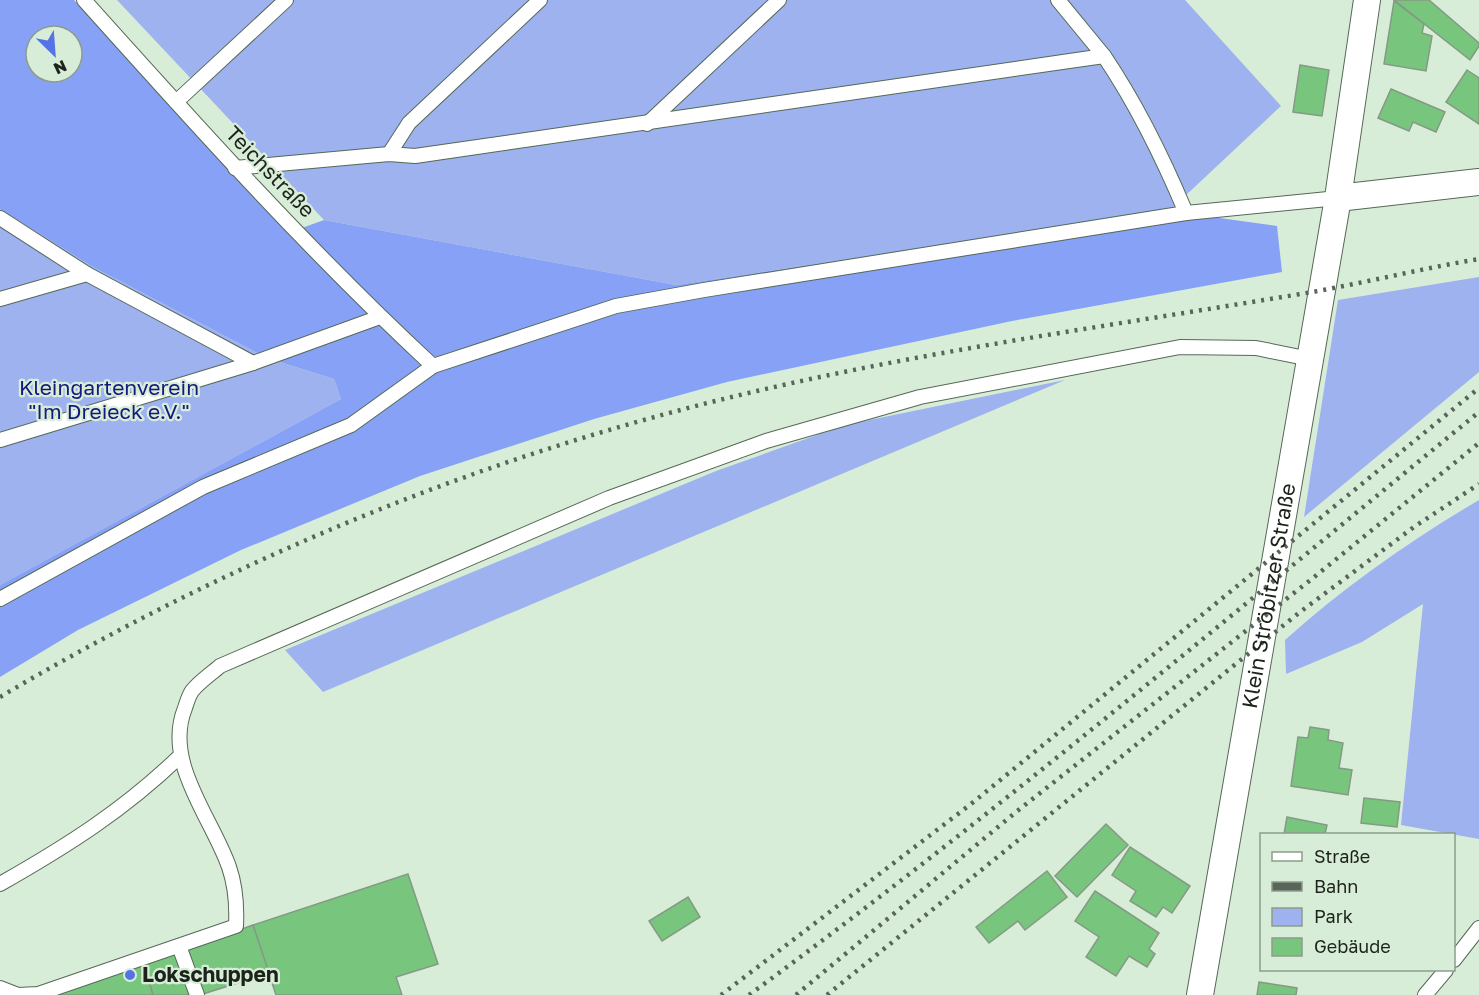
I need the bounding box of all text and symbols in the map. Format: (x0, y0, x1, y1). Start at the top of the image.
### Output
north arrow (24, 24, 84, 84)
text: N (51, 56, 70, 79)
street label: Teichstraße (221, 120, 321, 222)
park label: Kleingartenverein "Im Dreieck e.V." (19, 374, 199, 424)
street label: Klein Ströbitzer Straße (1236, 481, 1300, 710)
legend (1260, 833, 1455, 971)
text: Straße (1314, 845, 1370, 867)
text: Bahn (1314, 875, 1358, 897)
text: Park (1314, 905, 1353, 927)
text: Gebäude (1314, 935, 1391, 957)
place label: Lokschuppen (142, 961, 279, 987)
marker: Lokschuppen (123, 968, 137, 982)

